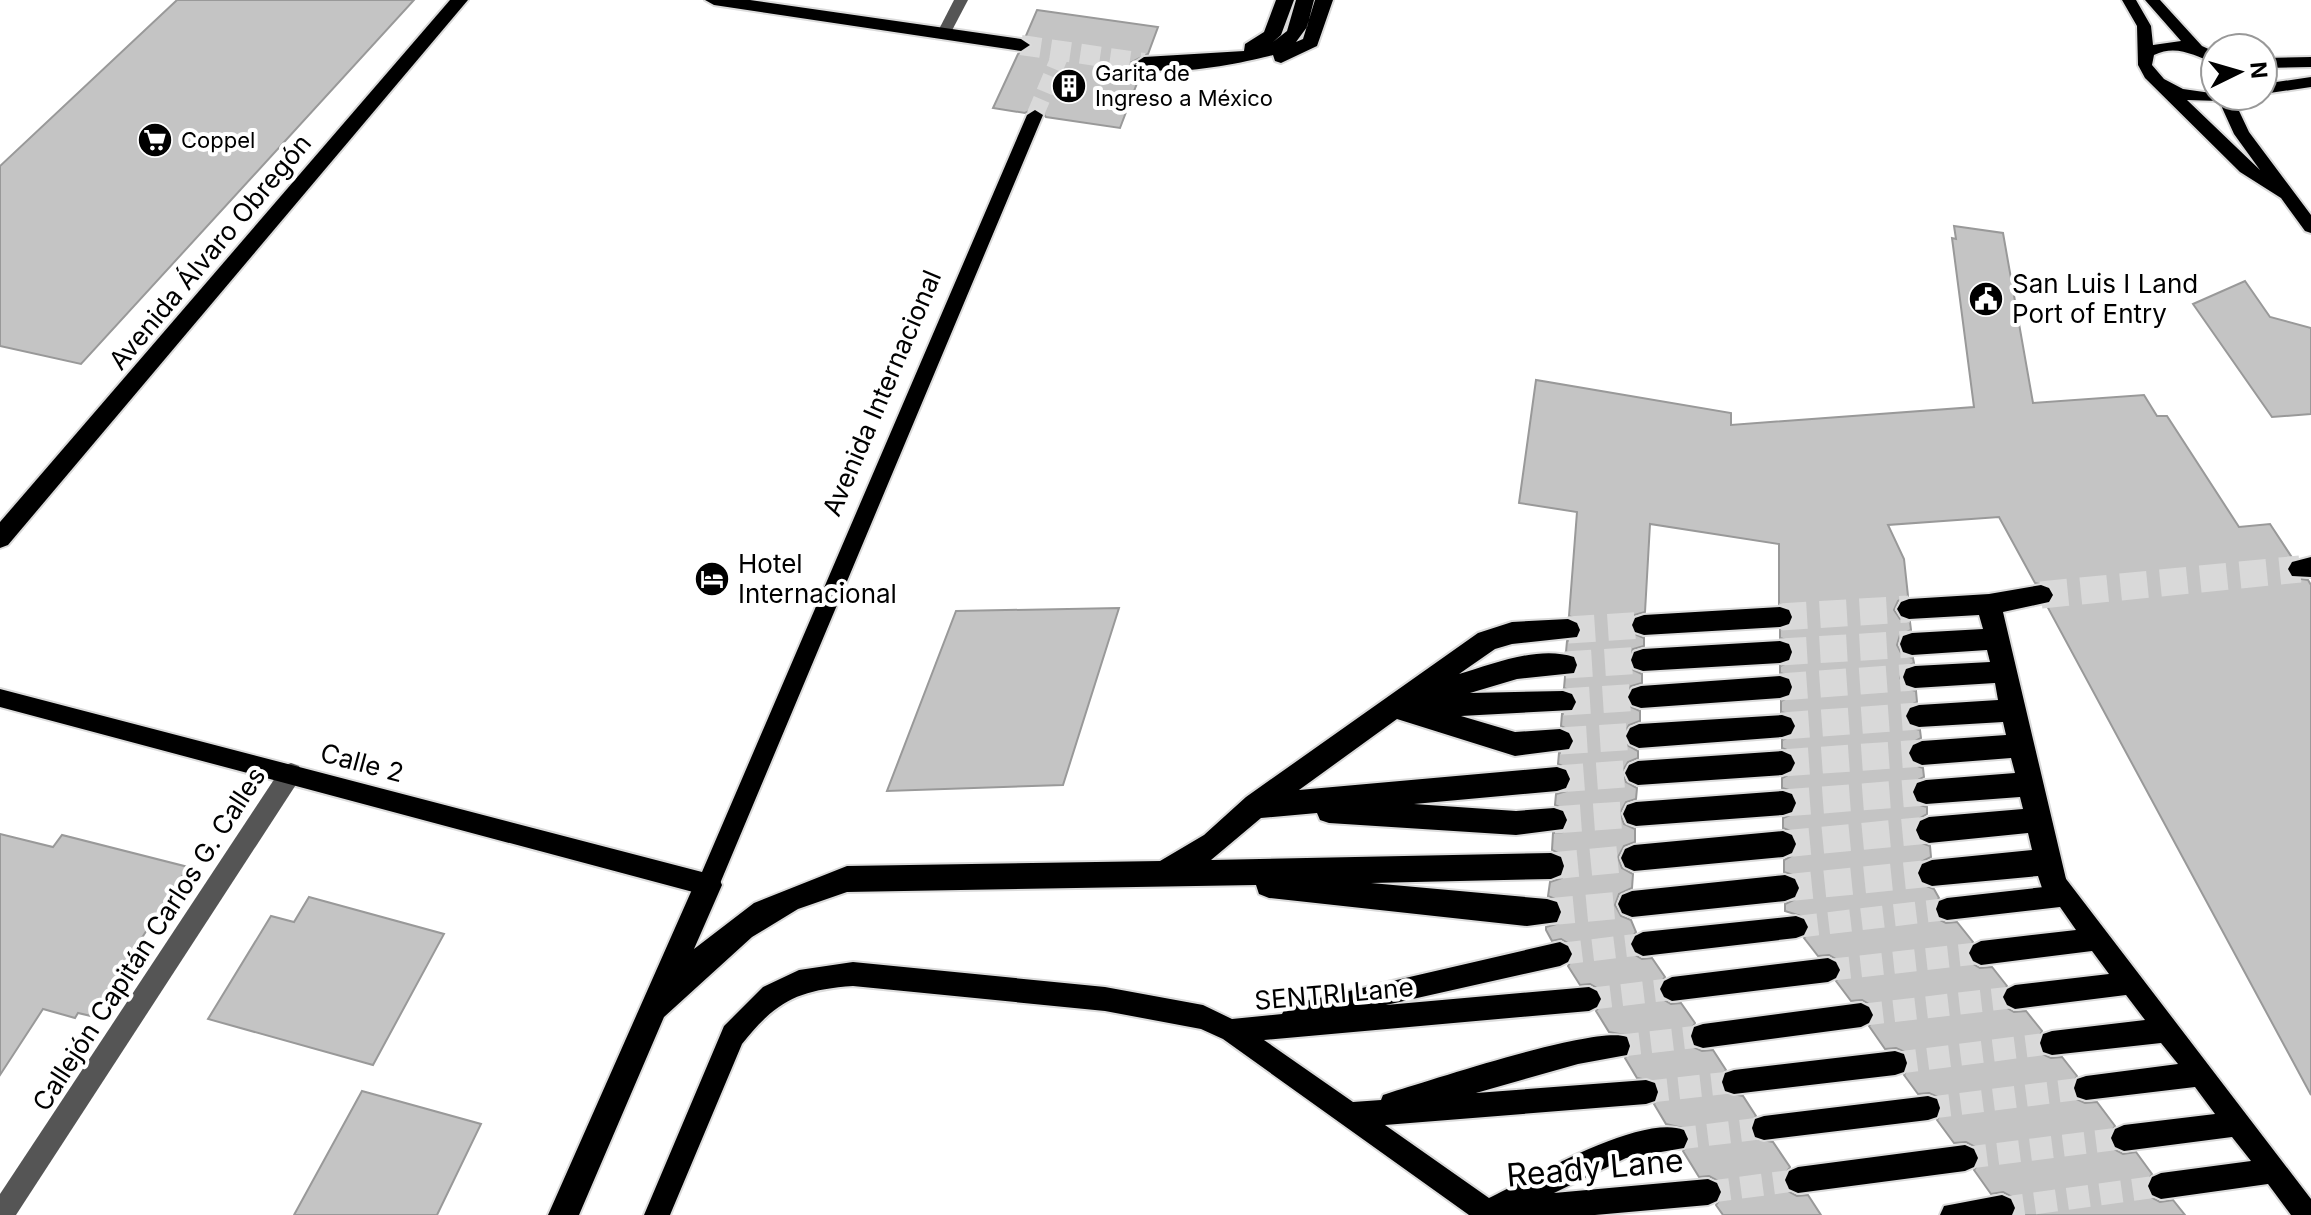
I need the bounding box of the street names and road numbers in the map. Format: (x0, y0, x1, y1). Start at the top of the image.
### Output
street label: Avenida Álvaro Obregón (102, 128, 317, 376)
street label: Avenida Internacional (816, 265, 947, 520)
street label: Calle 2 (317, 737, 407, 788)
street label: Callejón Capitán Carlos G. Calles (26, 761, 271, 1116)
street label: SENTRI Lane (1253, 971, 1415, 1016)
street label: Ready Lane (1505, 1140, 1685, 1195)

